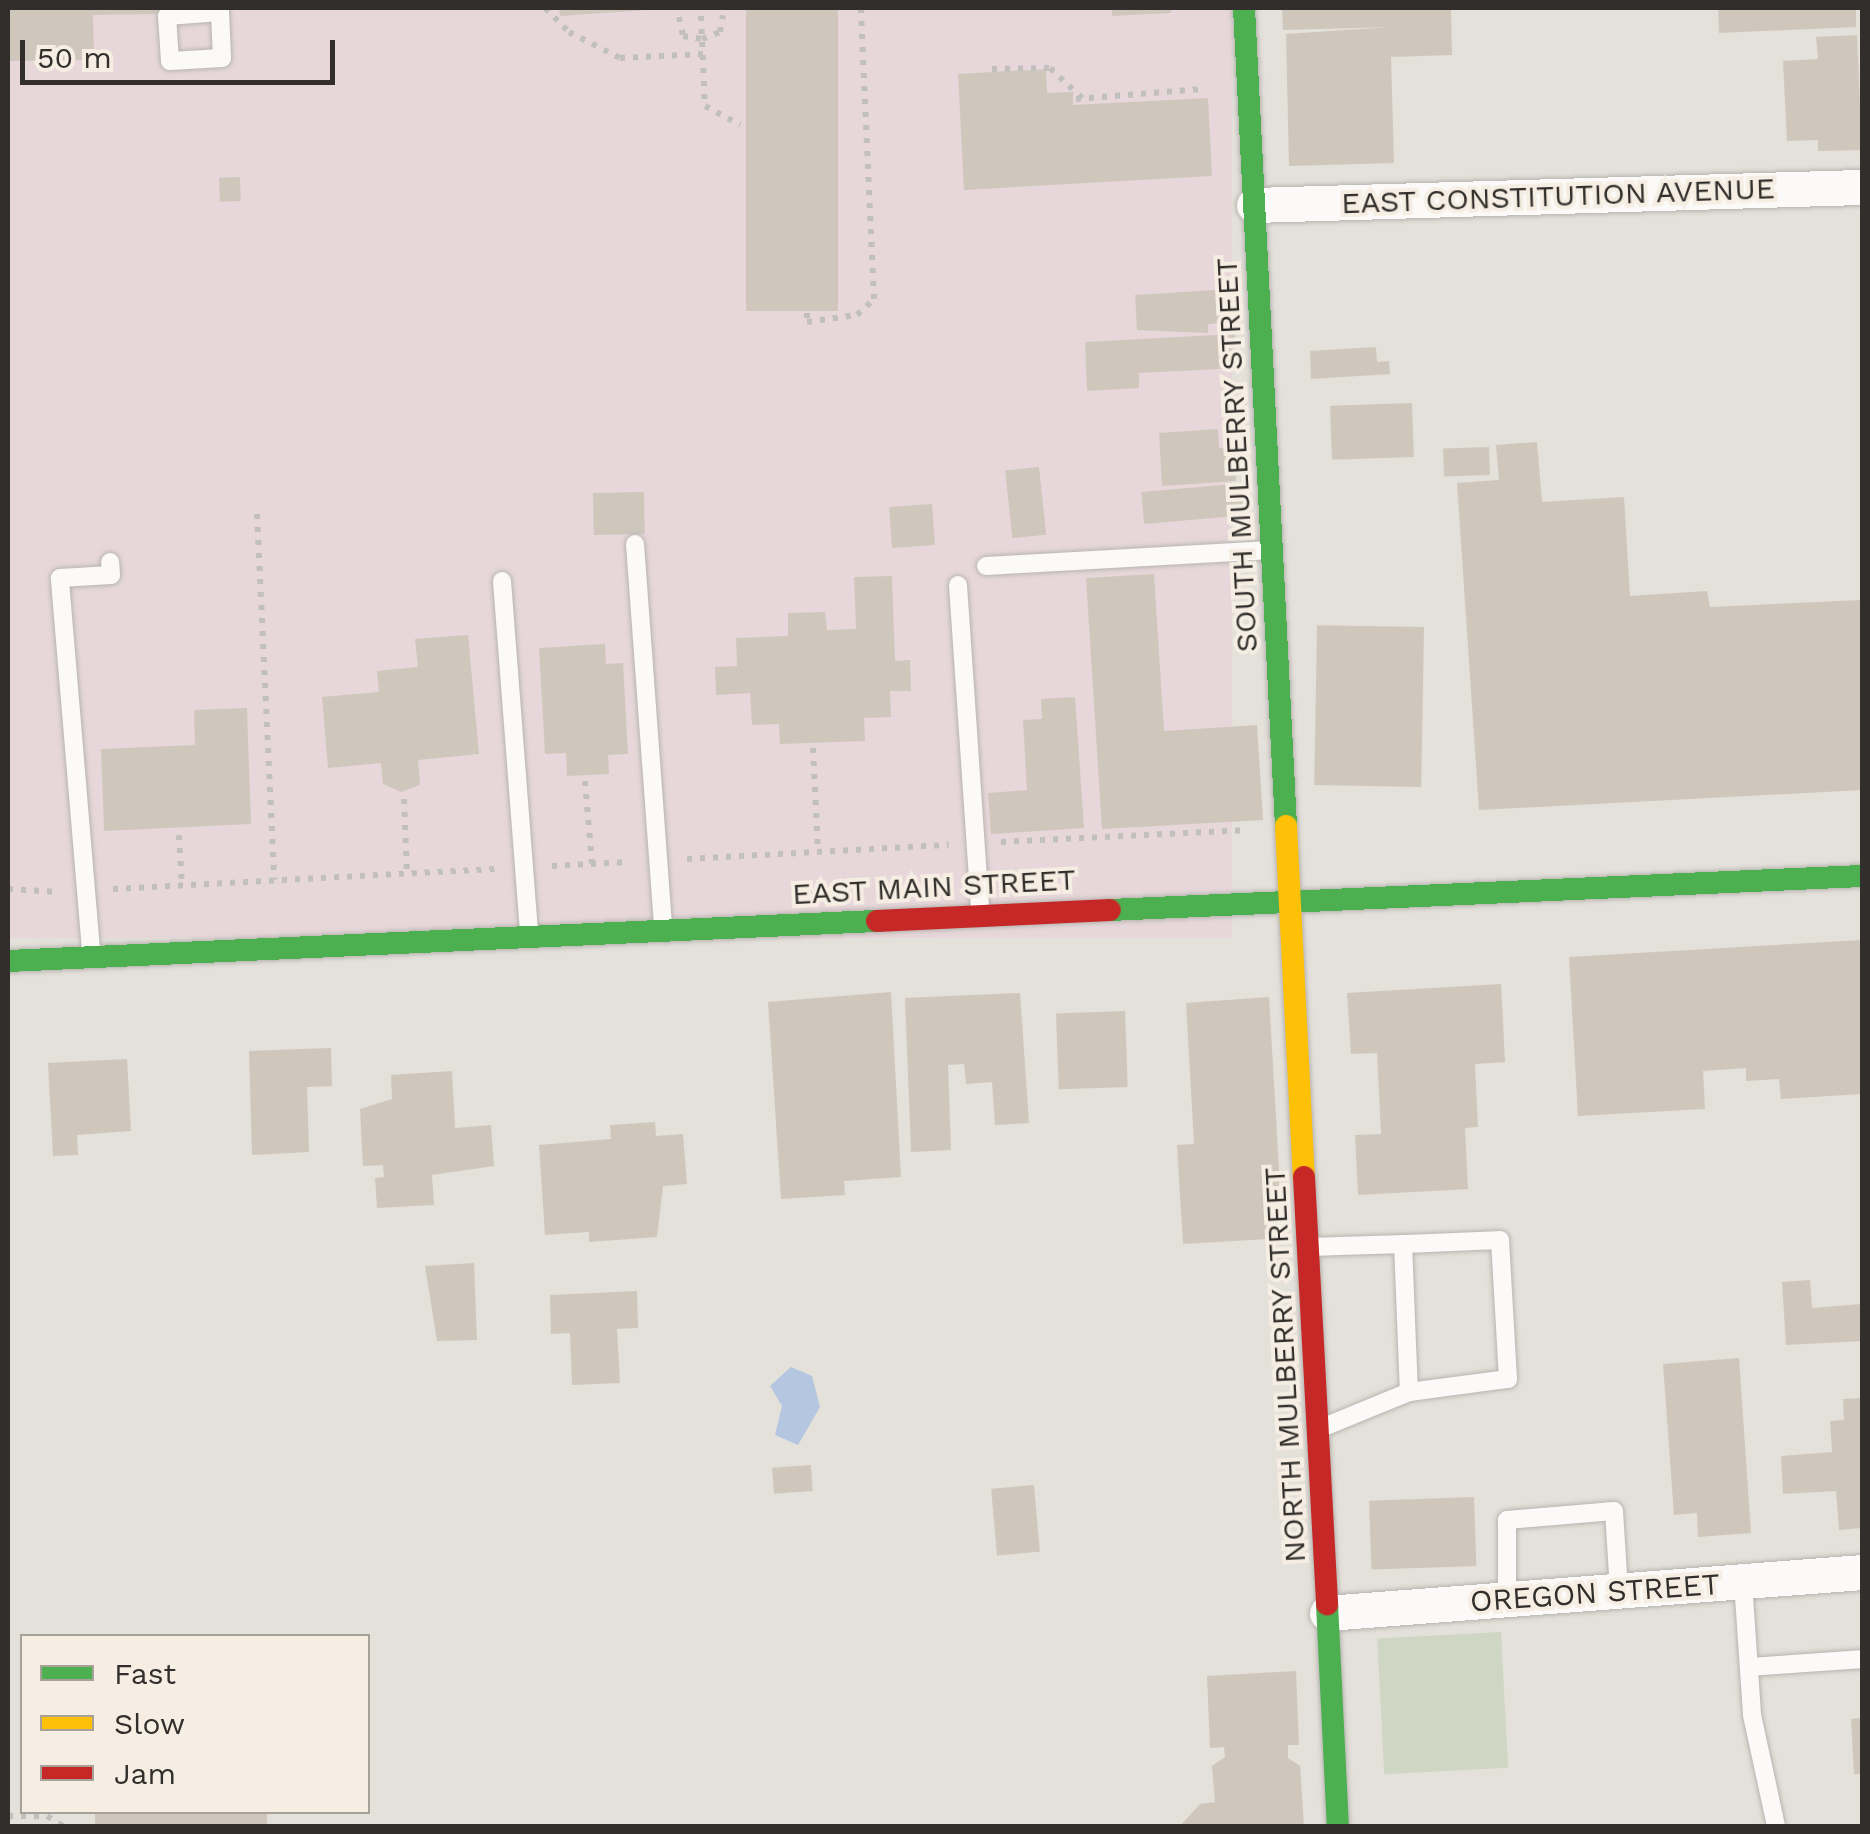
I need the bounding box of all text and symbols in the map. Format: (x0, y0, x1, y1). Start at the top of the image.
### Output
scale bar (25, 20, 340, 82)
text: 50 m (37, 40, 112, 75)
street label: EAST CONSTITUTION AVENUE (1340, 170, 1776, 222)
street label: SOUTH MULBERRY STREET (1209, 256, 1265, 654)
street label: EAST MAIN STREET (791, 862, 1077, 912)
street label: NORTH MULBERRY STREET (1257, 1166, 1313, 1564)
street label: OREGON STREET (1469, 1566, 1721, 1620)
legend (20, 1634, 370, 1814)
text: Fast (114, 1656, 176, 1691)
text: Slow (114, 1706, 185, 1741)
text: Jam (114, 1756, 176, 1791)

